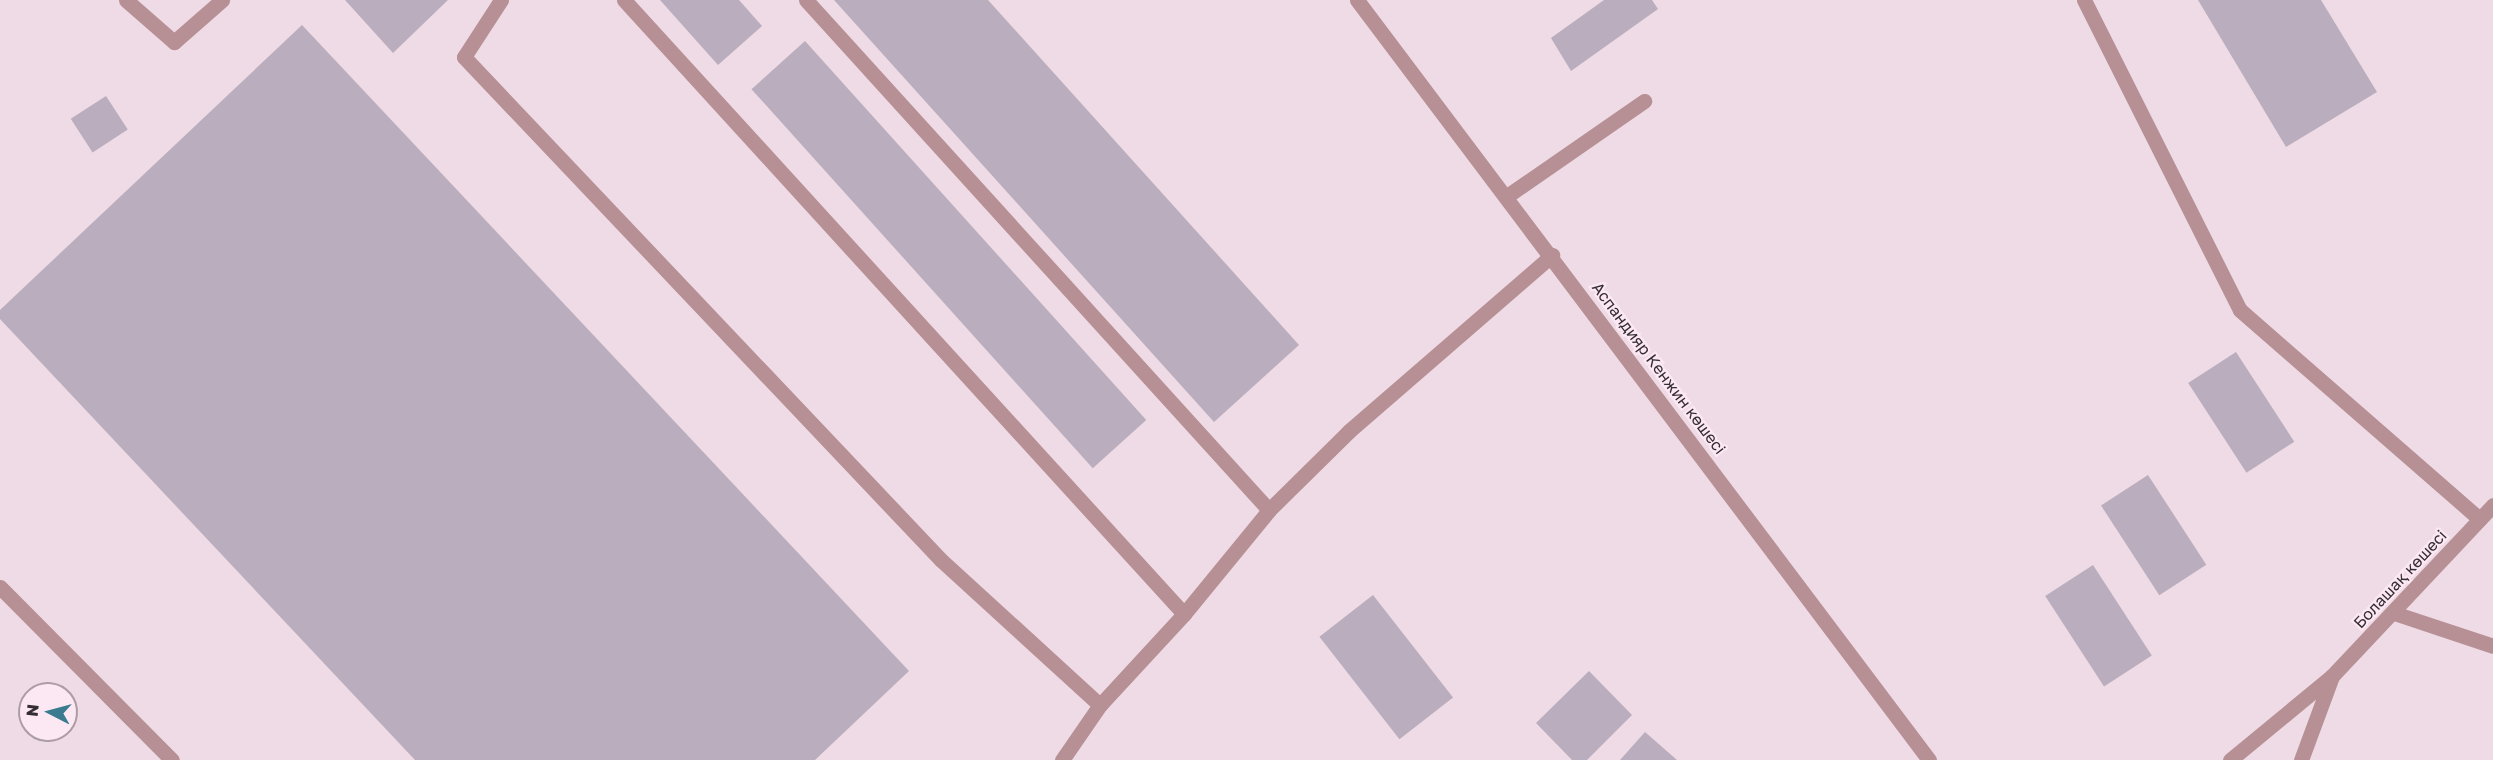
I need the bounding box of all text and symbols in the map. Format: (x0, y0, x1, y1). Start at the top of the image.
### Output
street label: Аспандияр Кенжин көшесі (1588, 278, 1730, 458)
street label: Болашақ көшесі (2349, 526, 2451, 632)
north arrow (18, 682, 78, 742)
text: N (22, 703, 43, 717)

